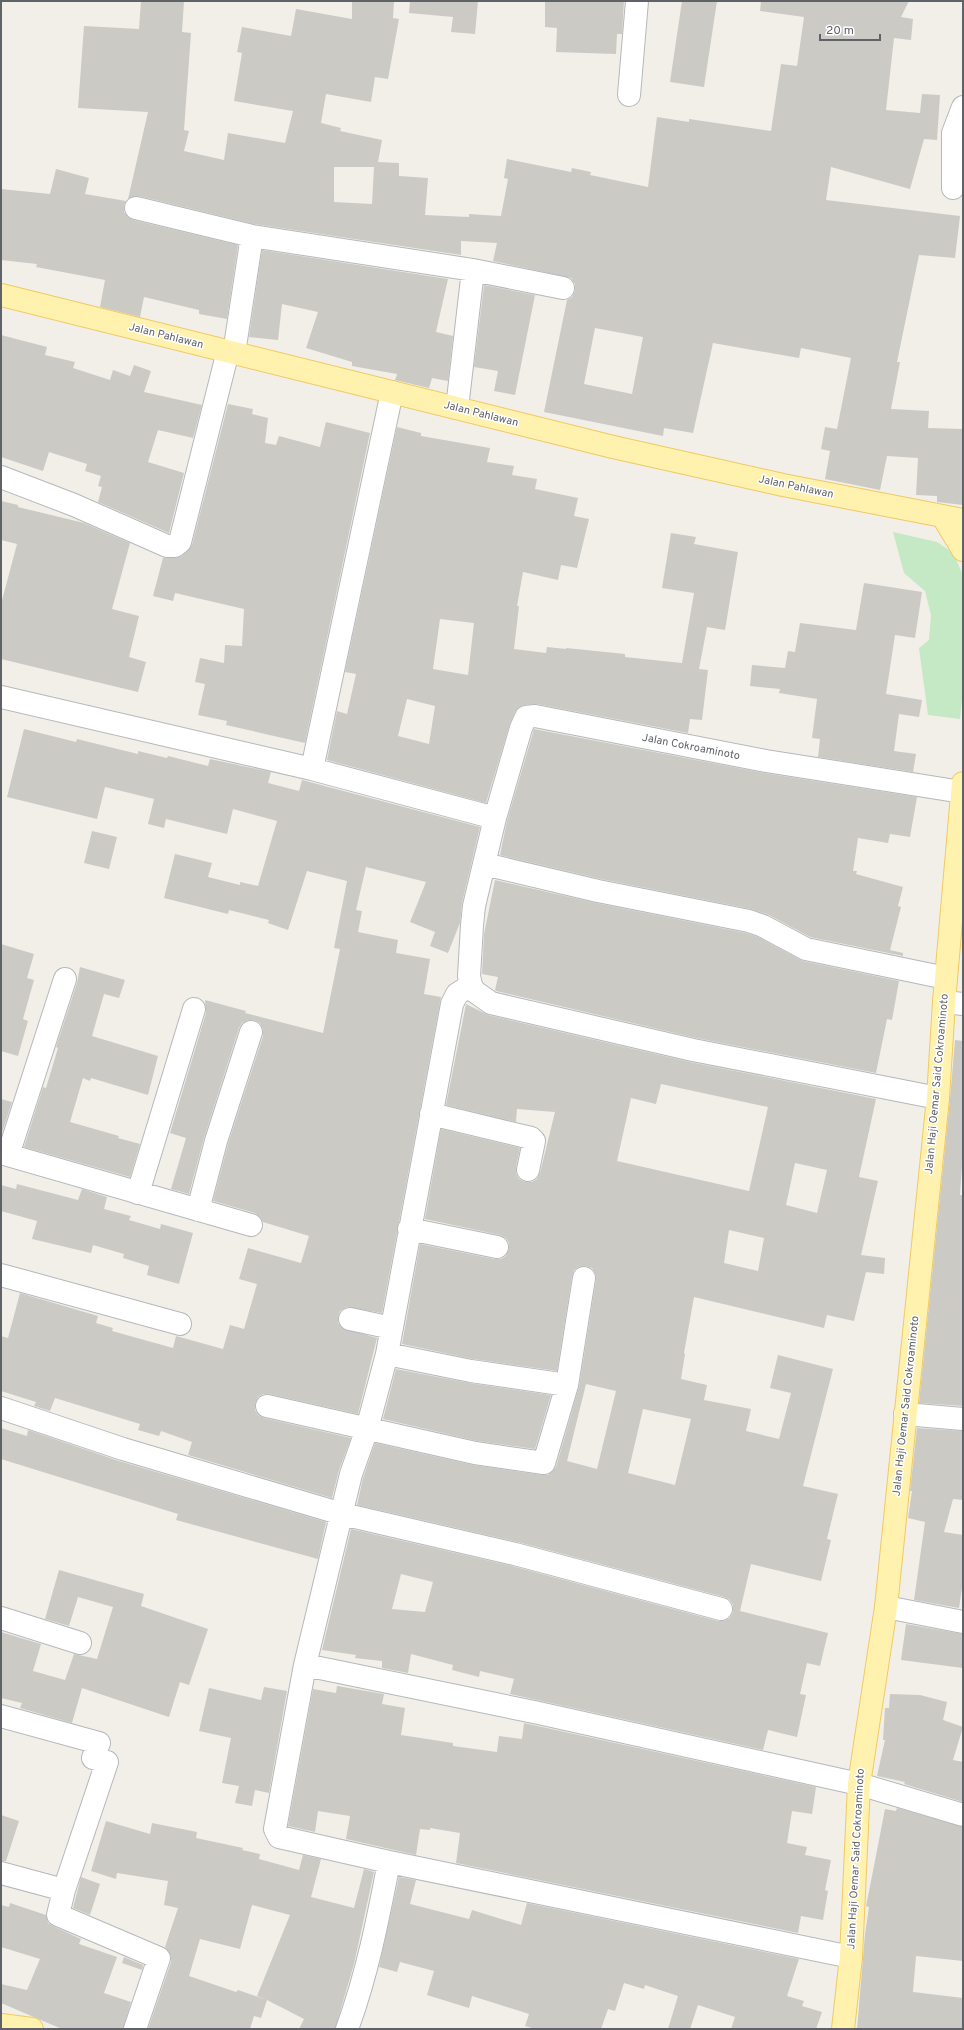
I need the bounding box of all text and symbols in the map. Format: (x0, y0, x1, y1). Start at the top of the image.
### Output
scale bar (820, 16, 880, 42)
text: 20 m (826, 23, 854, 39)
street label: Jalan Pahlawan (127, 320, 205, 352)
street label: Jalan Pahlawan (442, 398, 520, 430)
street label: Jalan Pahlawan (757, 472, 835, 502)
street label: Jalan Cokroaminoto (641, 731, 741, 763)
street label: Jalan Haji Oemar Said Cokroaminoto (922, 993, 952, 1175)
street label: Jalan Haji Oemar Said Cokroaminoto (890, 1315, 922, 1497)
street label: Jalan Haji Oemar Said Cokroaminoto (844, 1768, 868, 1950)

